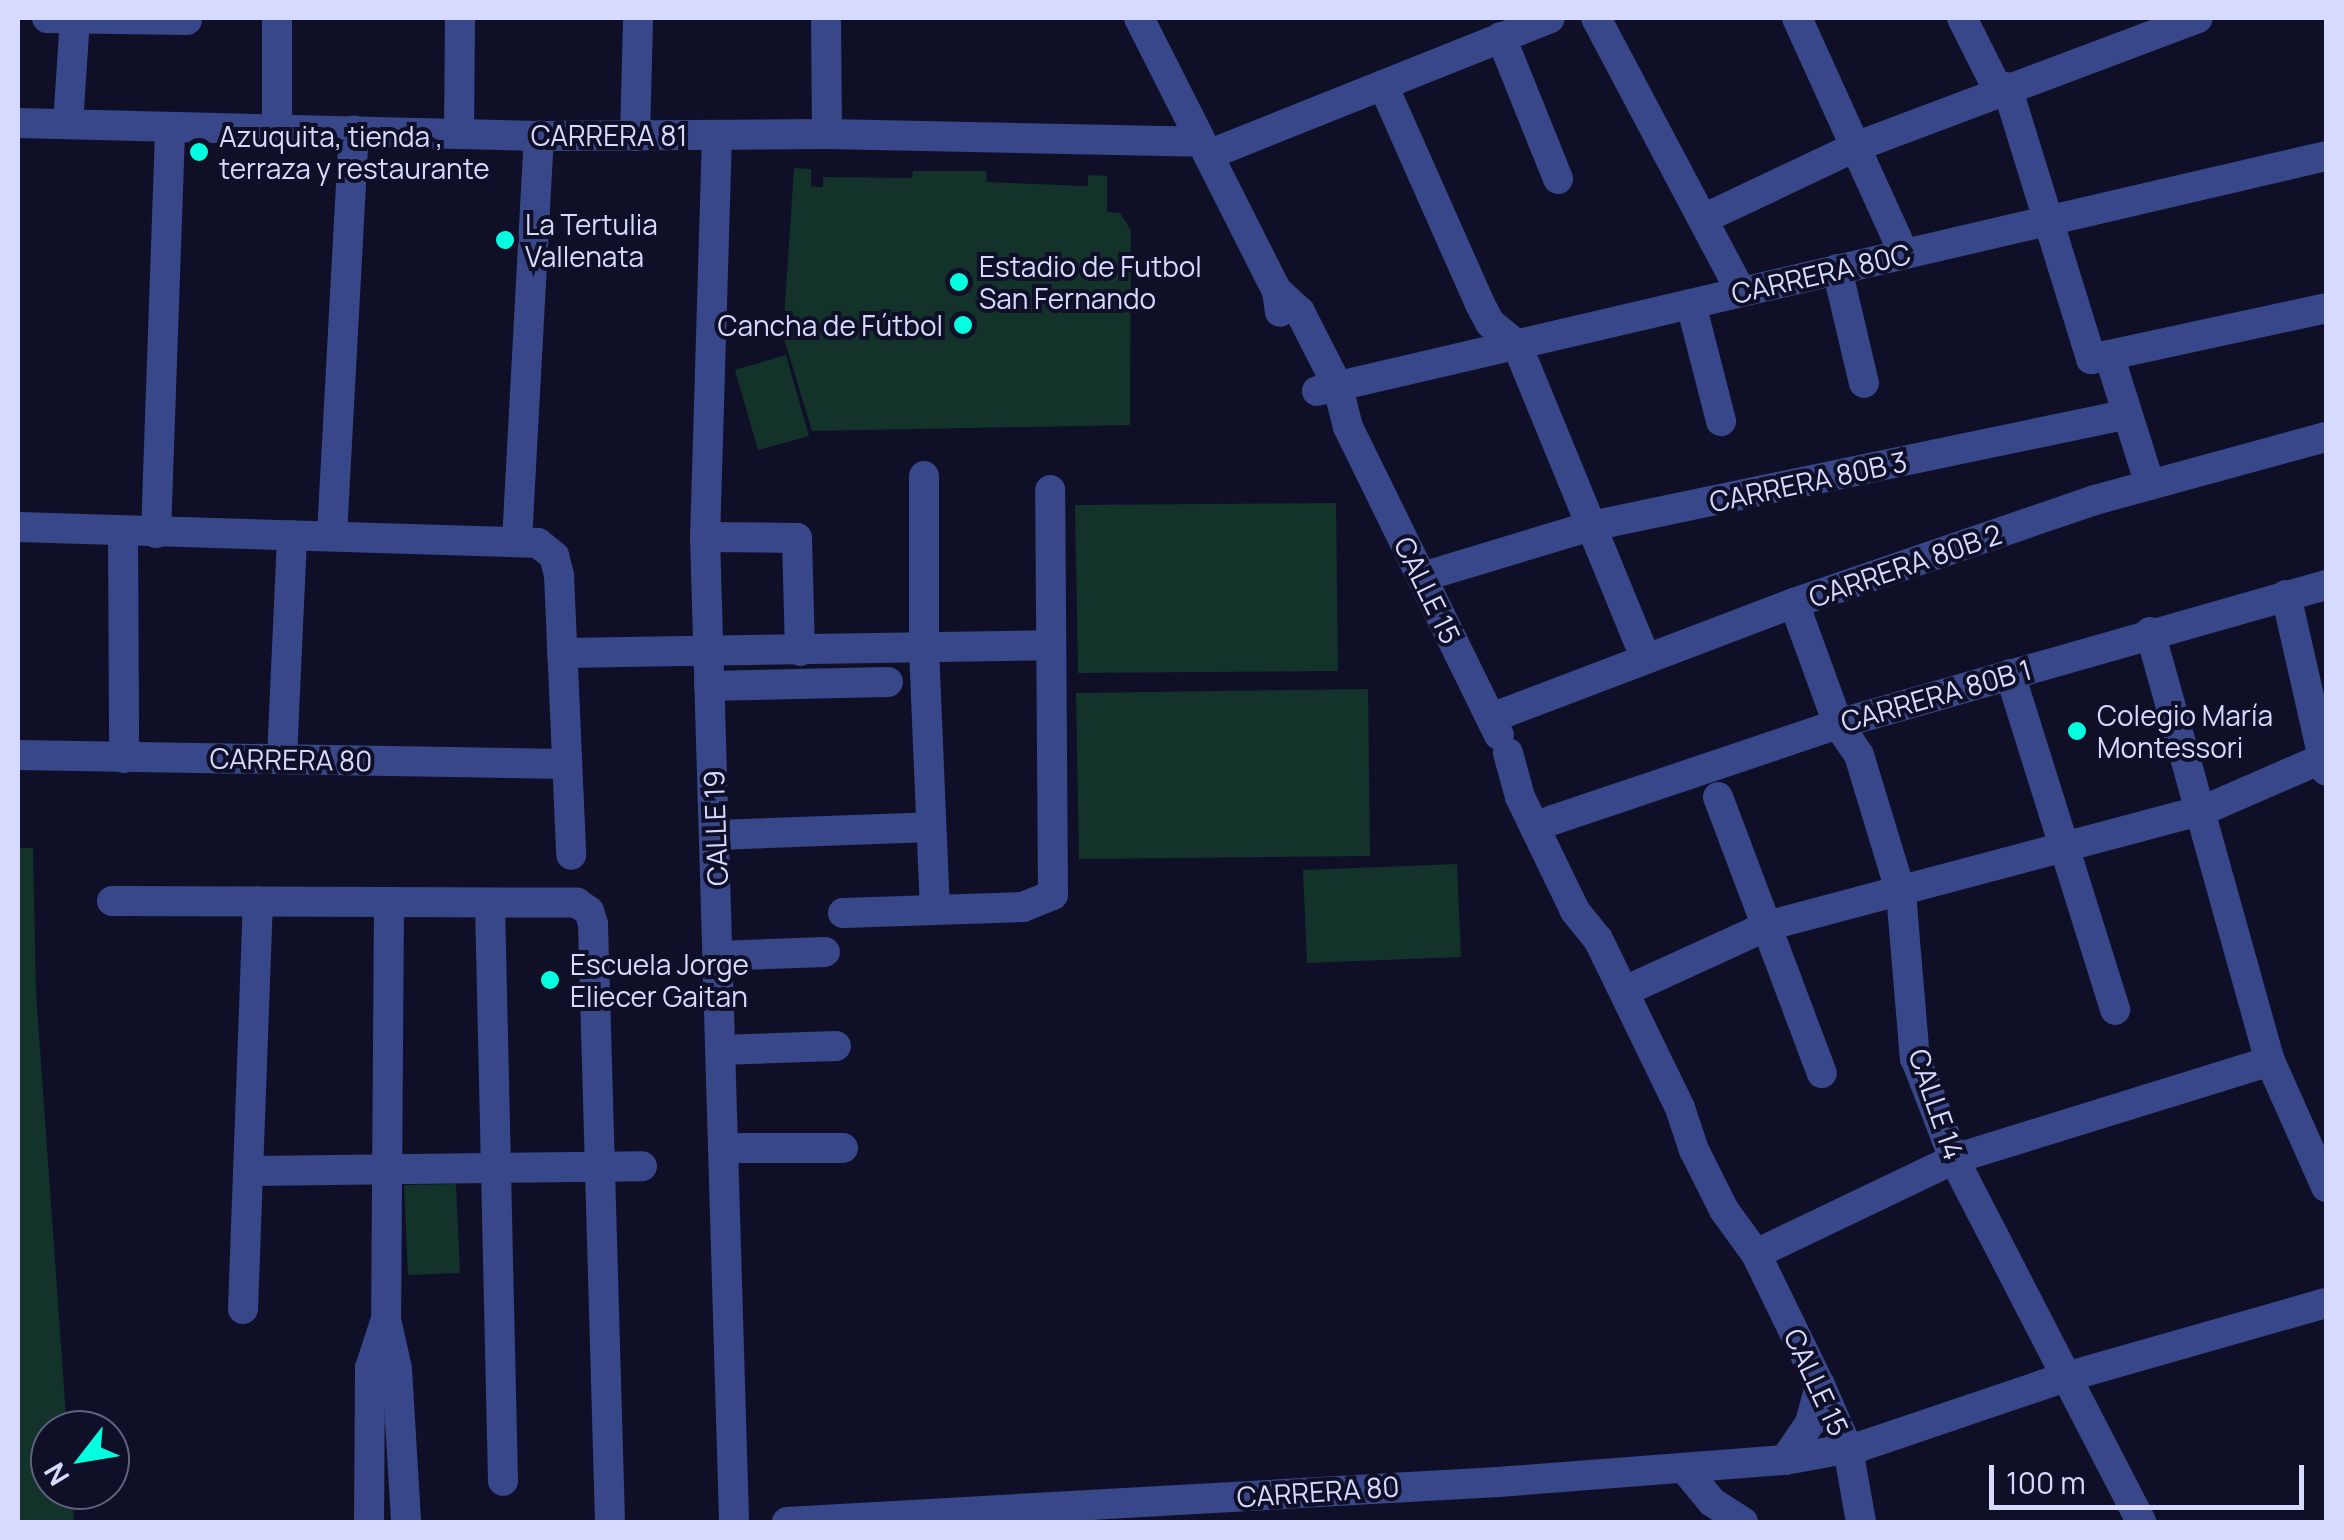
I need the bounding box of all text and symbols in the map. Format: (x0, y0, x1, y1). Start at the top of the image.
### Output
street label: CARRERA 81 (531, 118, 687, 152)
place label: Azuquita, tienda , terraza y restaurante (219, 119, 490, 185)
marker: Azuquita, tienda , terraza y restaurante (188, 141, 210, 163)
place label: La Tertulia Vallenata (525, 207, 658, 273)
marker: La Tertulia Vallenata (494, 229, 516, 251)
street label: CARRERA 80C (1728, 236, 1914, 310)
place label: Estadio de Futbol San Fernando (979, 249, 1202, 315)
marker: Estadio de Futbol San Fernando (948, 271, 970, 293)
place label: Cancha de Fútbol (717, 308, 943, 342)
marker: Cancha de Fútbol (952, 314, 974, 336)
street label: CARRERA 80B 3 (1706, 444, 1910, 518)
street label: CARRERA 80B 2 (1804, 516, 2006, 614)
street label: CALLE 15 (1388, 531, 1468, 649)
street label: CARRERA 80B 1 (1837, 652, 2035, 738)
place label: Colegio María Montessori (2097, 698, 2273, 764)
marker: Colegio María Montessori (2066, 720, 2088, 742)
street label: CARRERA 80 (209, 741, 373, 777)
street label: CALLE 19 (696, 770, 734, 886)
place label: Escuela Jorge Eliecer Gaitan (570, 947, 749, 1013)
marker: Escuela Jorge Eliecer Gaitan (539, 969, 561, 991)
street label: CALLE 14 (1902, 1044, 1972, 1164)
street label: CALLE 15 (1778, 1323, 1856, 1441)
north arrow (30, 1410, 130, 1510)
scale bar (1994, 1445, 2309, 1507)
text: N (35, 1456, 77, 1493)
text: 100 m (2006, 1462, 2086, 1503)
street label: CARRERA 80 (1236, 1469, 1400, 1513)

